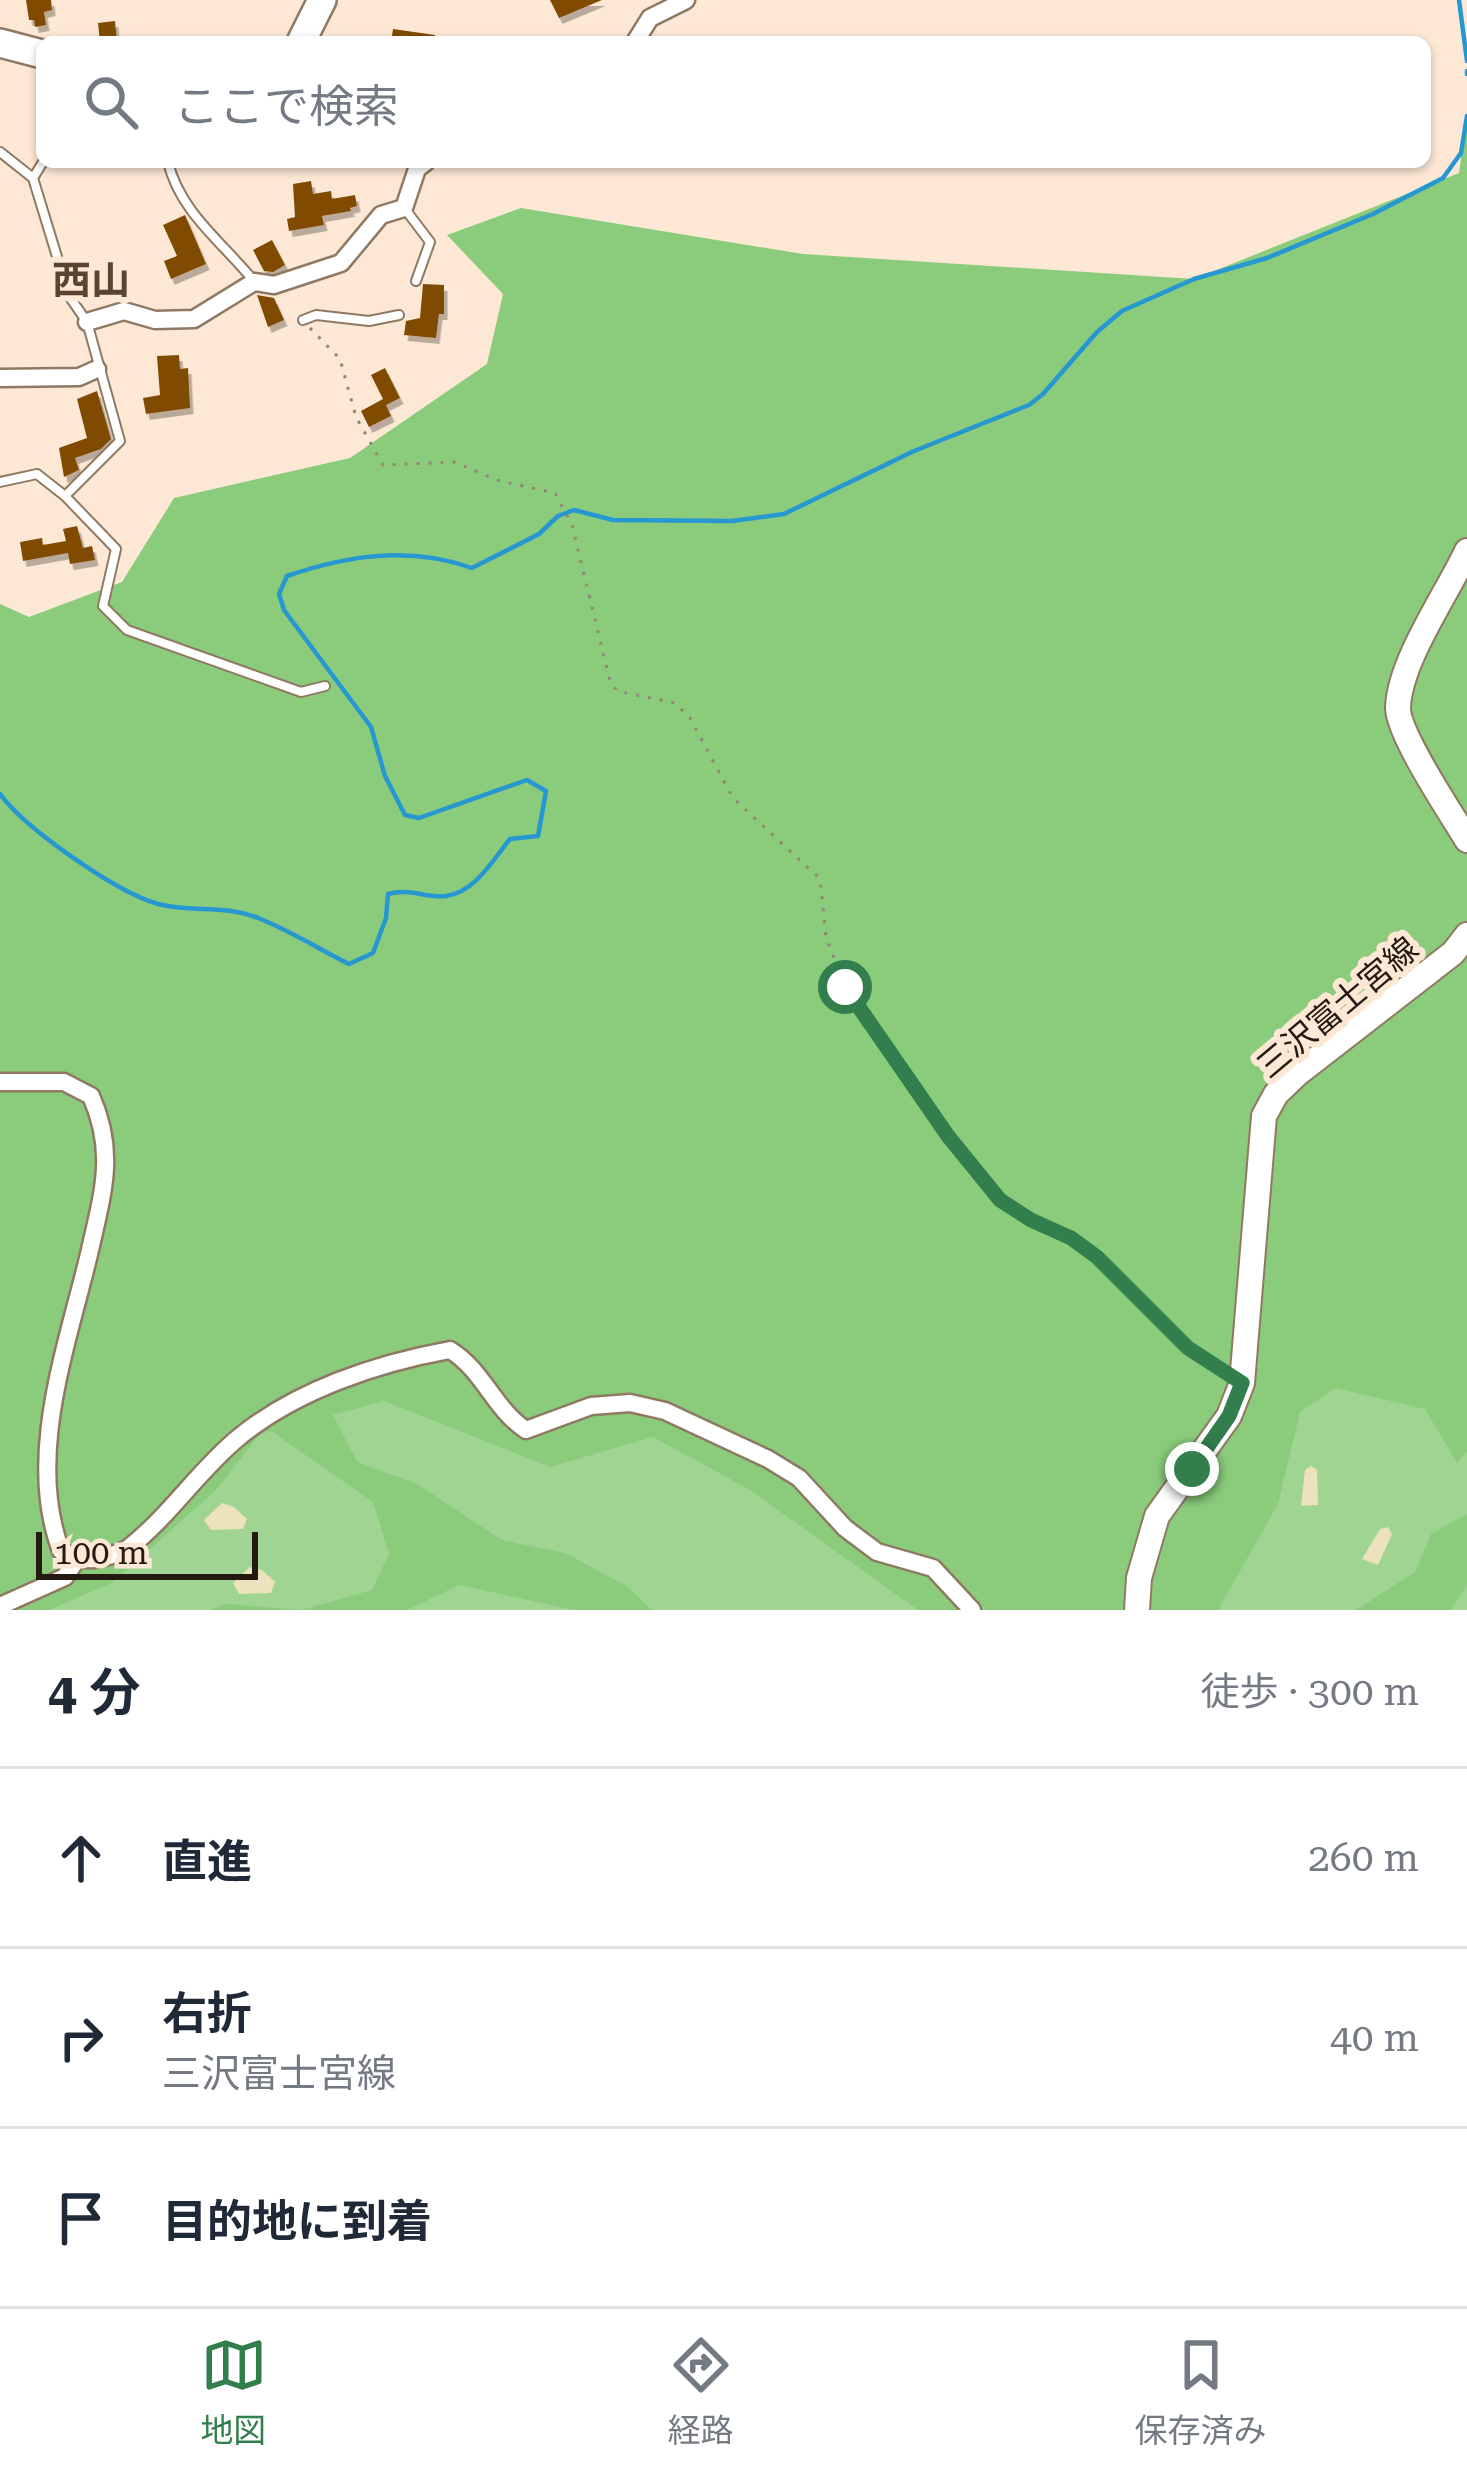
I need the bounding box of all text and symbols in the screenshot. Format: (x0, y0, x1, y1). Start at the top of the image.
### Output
search box (36, 36, 1431, 168)
icon: search (78, 69, 144, 135)
text: ここで検索 (174, 80, 399, 133)
district label: 西山 (52, 258, 130, 304)
street label: 三沢富士宮線 (1249, 929, 1426, 1086)
route start (818, 960, 872, 1014)
route end (1165, 1442, 1219, 1496)
scale bar (36, 1526, 258, 1579)
text: 100 m (54, 1533, 148, 1572)
text: 4 分 (48, 1663, 140, 1722)
text: 徒歩 · 300 m (1200, 1669, 1419, 1715)
icon: ahead (48, 1825, 114, 1891)
text: 直進 (162, 1835, 252, 1888)
text: 260 m (1308, 1835, 1419, 1881)
text: 右折 (162, 1987, 252, 2040)
icon: right (48, 2005, 114, 2071)
text: 40 m (1330, 2015, 1419, 2061)
text: 三沢富士宮線 (162, 2051, 396, 2097)
icon: arrive (48, 2185, 114, 2251)
text: 目的地に到着 (162, 2195, 432, 2248)
tab: 地図 (201, 2332, 267, 2452)
tab: 経路 (668, 2332, 734, 2452)
tab: 保存済み (1135, 2332, 1267, 2452)

